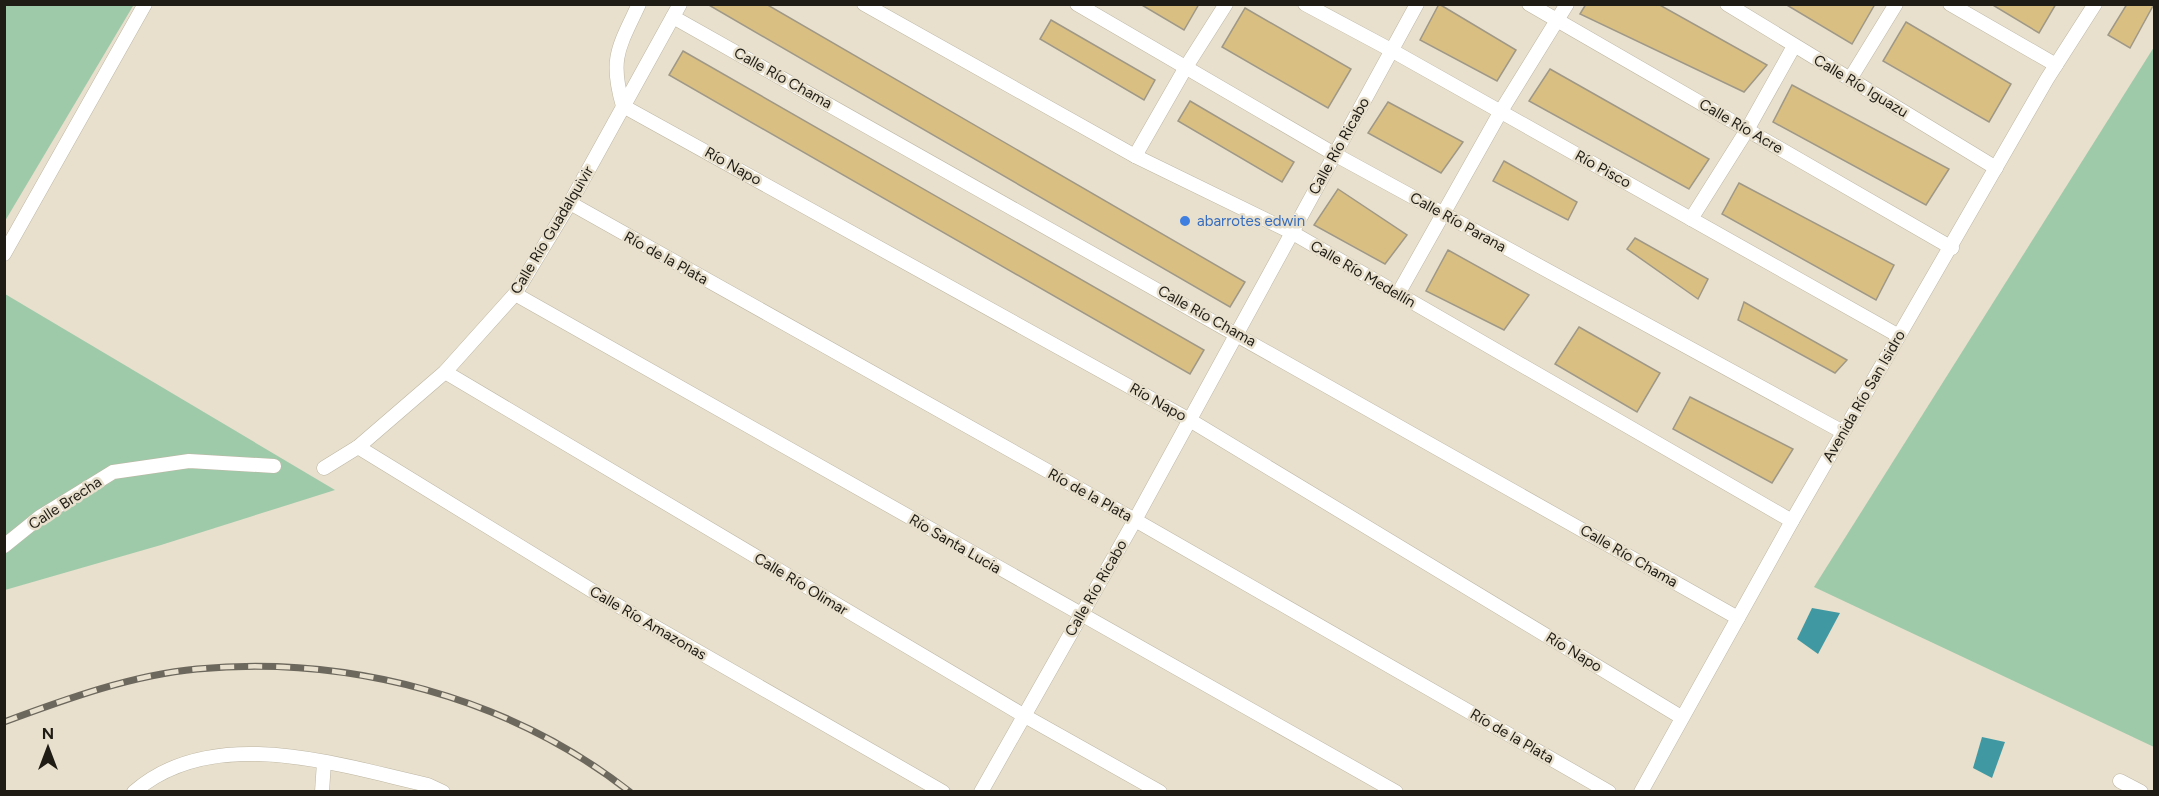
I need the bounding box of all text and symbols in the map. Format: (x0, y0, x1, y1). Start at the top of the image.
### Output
street label: Calle Río Chama (731, 44, 835, 112)
street label: Calle Río Iguazu (1811, 51, 1911, 121)
street label: Calle Río Ricabo (1305, 94, 1373, 198)
street label: Calle Río Acre (1696, 95, 1786, 157)
street label: Río Napo (701, 143, 765, 189)
street label: Río Pisco (1572, 146, 1634, 192)
street label: Calle Río Guadalquivir (507, 163, 597, 297)
street label: Calle Río Parana (1407, 188, 1509, 256)
place label: abarrotes edwin (1197, 212, 1305, 230)
marker: abarrotes edwin (1178, 214, 1192, 228)
street label: Río de la Plata (621, 227, 711, 289)
street label: Calle Río Medellín (1307, 237, 1419, 311)
street label: Calle Río Chama (1155, 282, 1259, 350)
street label: Avenida Río San Isidro (1819, 327, 1909, 465)
street label: Río Napo (1126, 379, 1190, 425)
street label: Río de la Plata (1045, 464, 1135, 526)
street label: Calle Brecha (25, 473, 105, 533)
street label: Río Santa Lucia (906, 510, 1004, 578)
street label: Calle Río Chama (1577, 521, 1681, 591)
street label: Calle Río Ricabo (1061, 536, 1131, 639)
street label: Calle Río Olimar (751, 549, 851, 619)
street label: Calle Río Amazonas (586, 582, 710, 664)
street label: Río Napo (1543, 628, 1606, 676)
street label: Río de la Plata (1467, 705, 1557, 767)
north arrow (18, 718, 78, 778)
text: N (42, 724, 54, 743)

